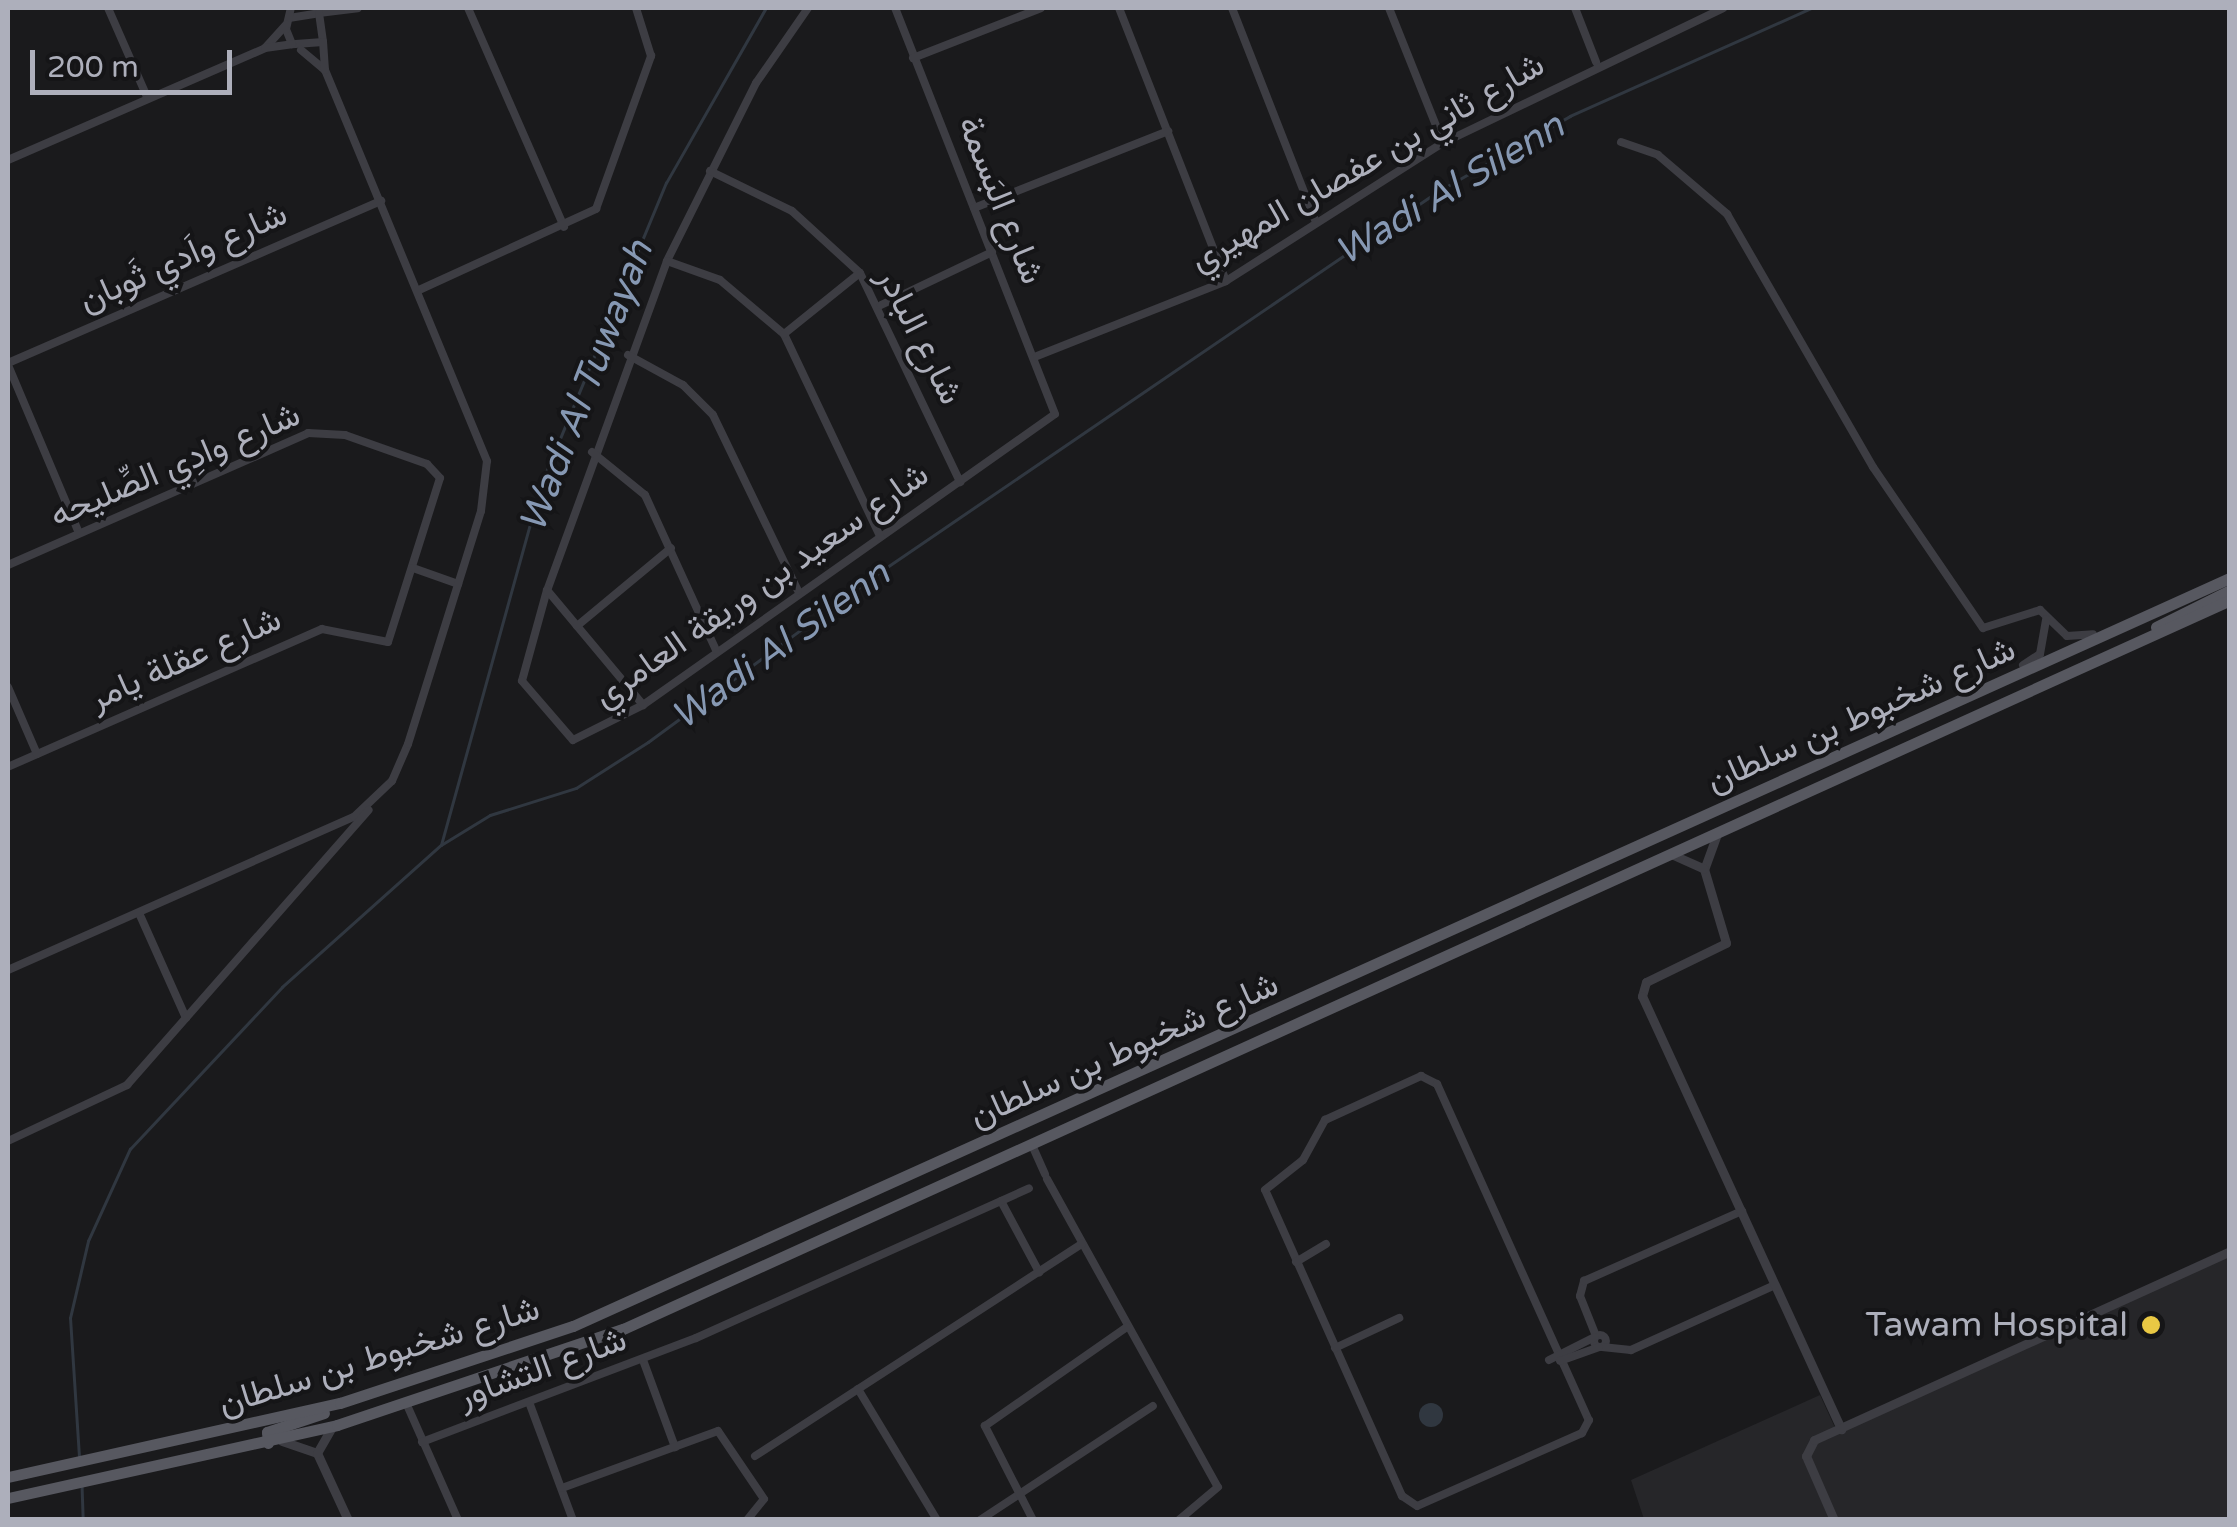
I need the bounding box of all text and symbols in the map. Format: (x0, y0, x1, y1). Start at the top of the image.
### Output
scale bar (35, 30, 238, 92)
street label: شارع ثاني بن عفصان المهيري (1182, 43, 1552, 281)
text: 200 m (47, 49, 139, 86)
water label: Wadi Al Silenn (1327, 104, 1573, 276)
street label: شارع البَسمة (948, 110, 1054, 290)
street label: شارع واَدي ثَوبان (73, 192, 293, 322)
water label: Wadi Al Tuwayah (510, 235, 664, 539)
street label: شارع البادر (868, 261, 972, 411)
street label: شارع وادِي الصِّليحه (44, 393, 306, 537)
street label: شارع سعيد بن وريقة العامري (585, 453, 937, 717)
water label: Wadi Al Silenn (663, 551, 899, 741)
street label: شارع عقلة يامر (82, 598, 288, 720)
street label: شارع شخبوط بن سلطان (1700, 628, 2022, 802)
street label: شارع شخبوط بن سلطان (963, 963, 1285, 1137)
street label: شارع شخبوط بن سلطان (213, 1287, 545, 1425)
place label: Tawam Hospital (1865, 1304, 2128, 1346)
marker: Tawam Hospital (2138, 1312, 2164, 1338)
street label: شارع التشاور (452, 1318, 632, 1418)

